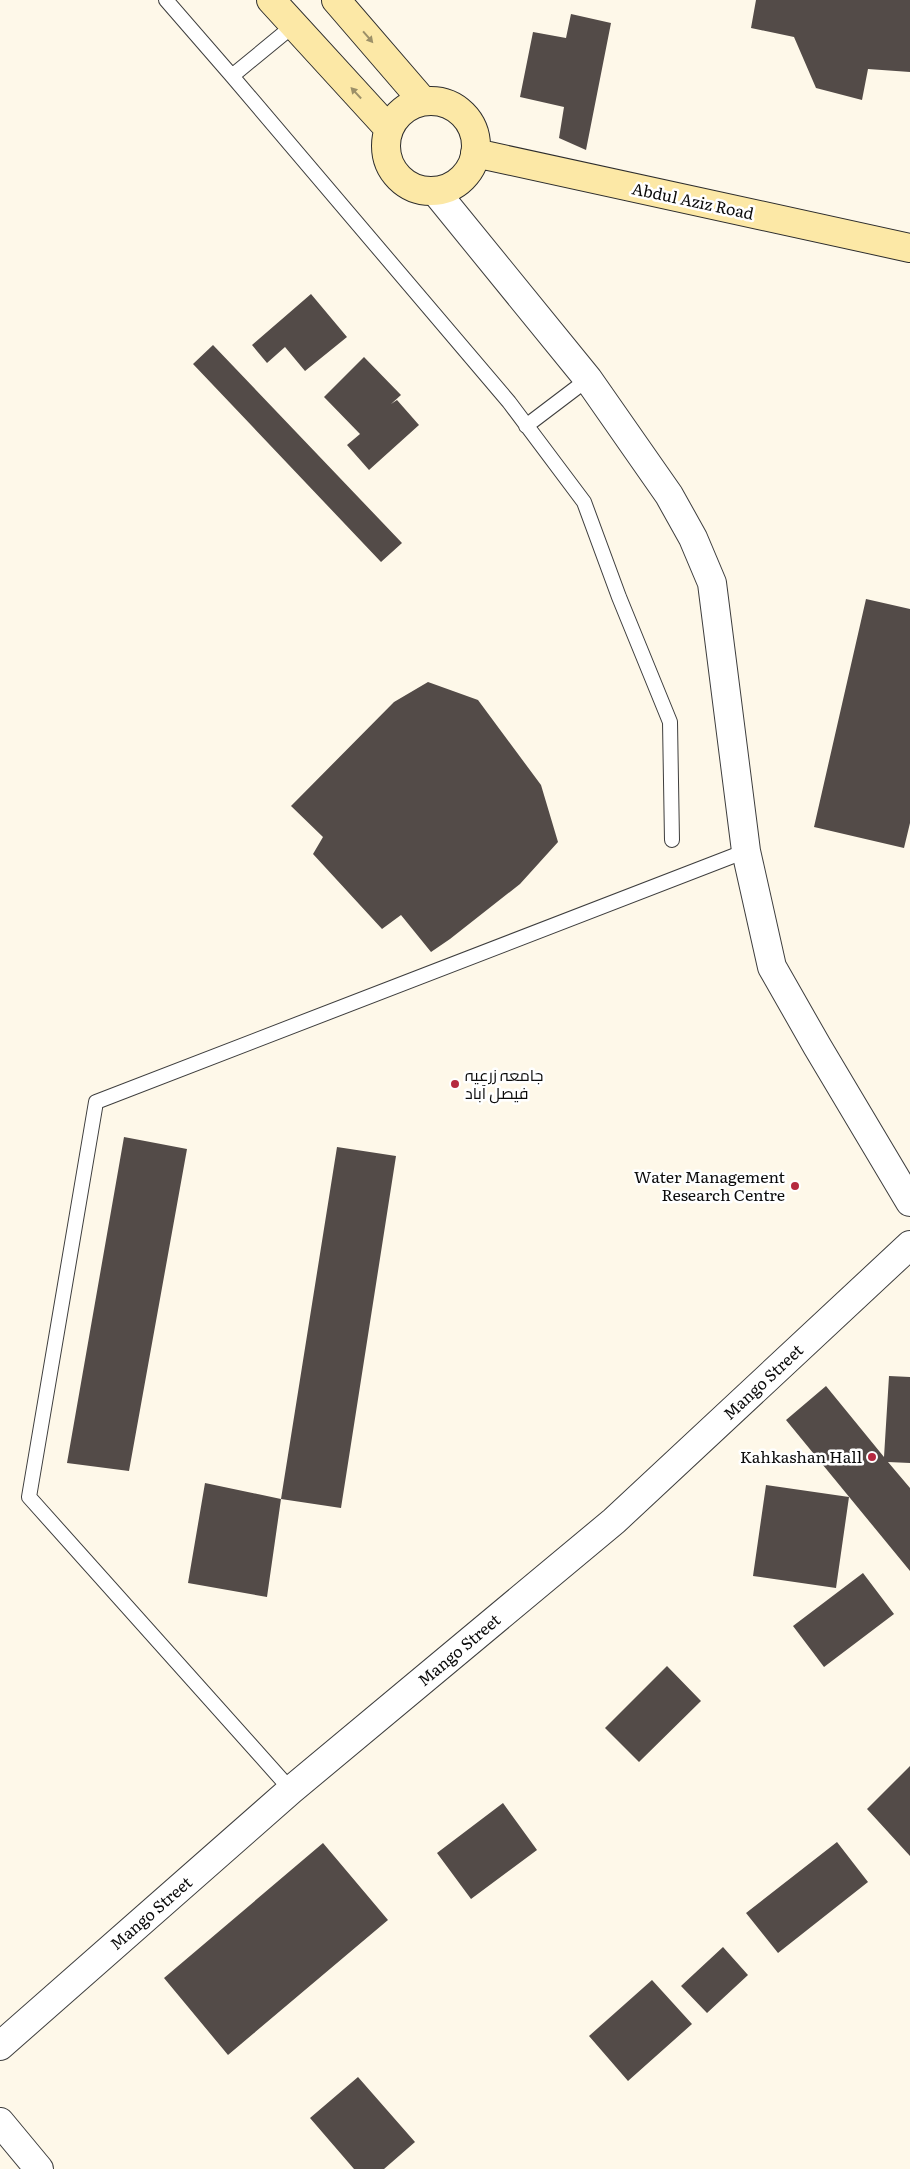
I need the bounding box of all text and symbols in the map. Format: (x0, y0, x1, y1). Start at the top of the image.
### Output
one-way arrow (362, 30, 374, 42)
one-way arrow (350, 87, 362, 99)
street label: Abdul Aziz Road (630, 175, 757, 225)
place label: جامعہ زرعیہ فیصل آباد (465, 1062, 543, 1104)
marker: جامعہ زرعیہ فیصل آباد (449, 1078, 461, 1090)
place label: Water Management Research Centre (634, 1164, 786, 1206)
marker: Water Management Research Centre (789, 1180, 801, 1192)
street label: Mango Street (717, 1337, 808, 1425)
place label: Kahkashan Hall (740, 1444, 862, 1468)
marker: Kahkashan Hall (866, 1451, 878, 1463)
street label: Mango Street (412, 1607, 505, 1691)
street label: Mango Street (104, 1869, 197, 1955)

